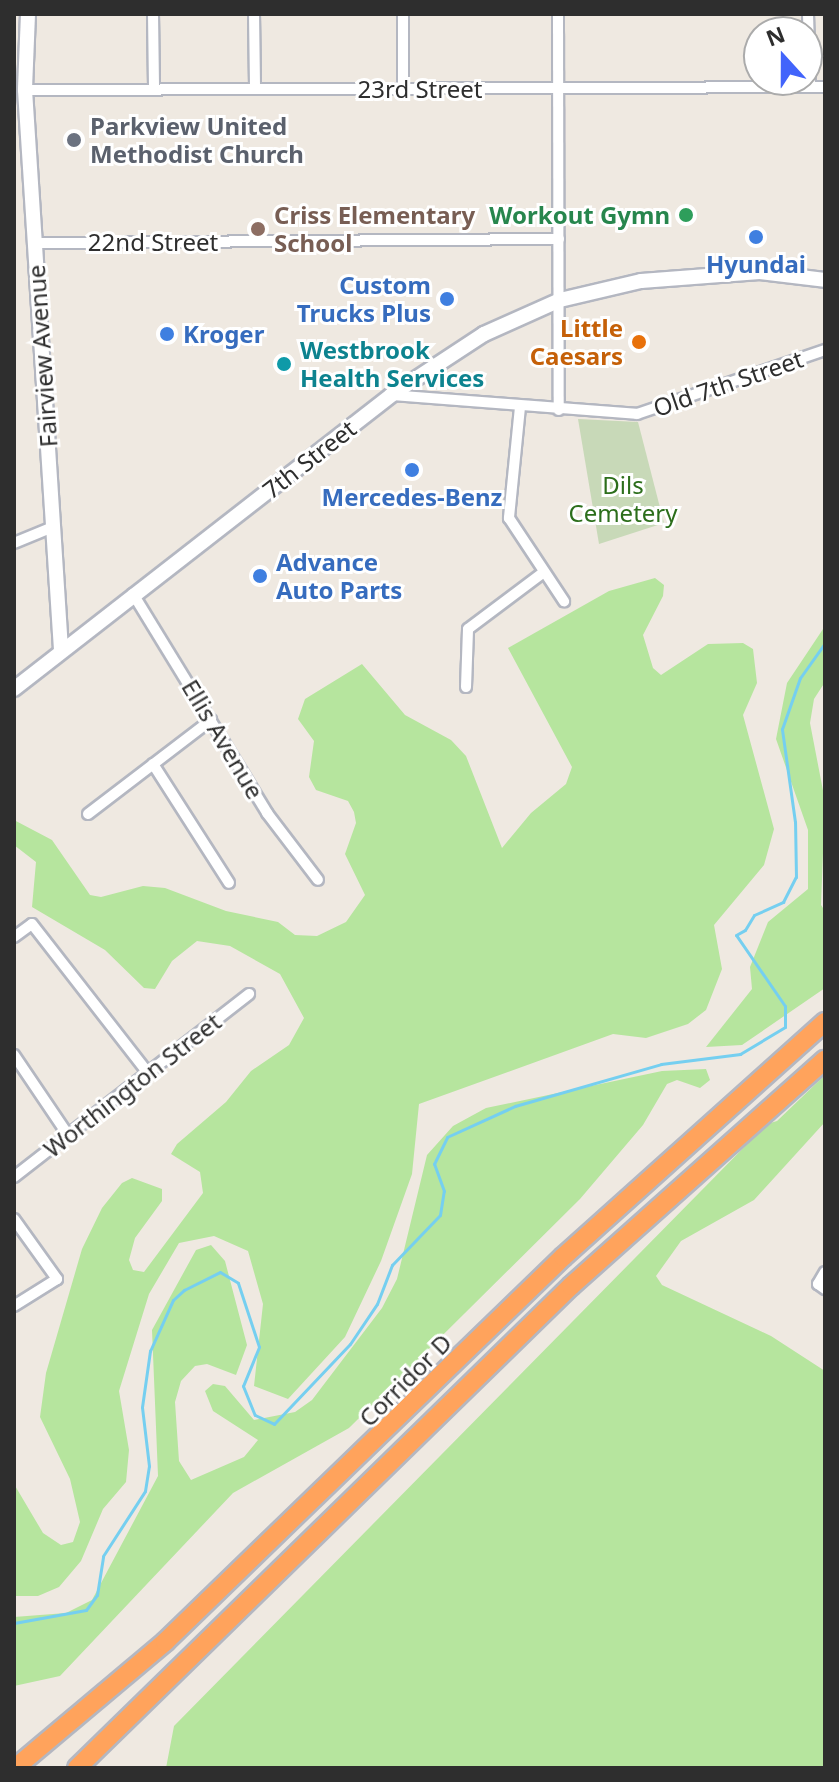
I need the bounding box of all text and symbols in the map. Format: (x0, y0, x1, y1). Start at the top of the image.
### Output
north arrow (743, 16, 823, 96)
text: N (761, 18, 789, 53)
street label: 23rd Street (358, 75, 482, 103)
place label: Parkview United Methodist Church (90, 112, 304, 168)
marker: Parkview United Methodist Church (65, 131, 83, 149)
place label: Criss Elementary School (274, 201, 475, 257)
place label: Workout Gymn (489, 201, 670, 229)
marker: Workout Gymn (677, 206, 695, 224)
marker: Criss Elementary School (249, 220, 267, 238)
street label: 22nd Street (88, 228, 218, 256)
marker: Hyundai (747, 228, 765, 246)
place label: Hyundai (706, 250, 806, 278)
street label: Fairview Avenue (21, 264, 63, 448)
place label: Custom Trucks Plus (297, 271, 431, 327)
marker: Custom Trucks Plus (438, 290, 456, 308)
place label: Little Caesars (530, 314, 623, 370)
place label: Kroger (183, 320, 264, 348)
marker: Kroger (158, 325, 176, 343)
marker: Little Caesars (630, 333, 648, 351)
place label: Westbrook Health Services (300, 336, 484, 392)
street label: Old 7th Street (649, 344, 807, 422)
marker: Westbrook Health Services (275, 355, 293, 373)
street label: 7th Street (257, 414, 361, 504)
marker: Mercedes-Benz (403, 461, 421, 479)
park label: Dils Cemetery (568, 471, 678, 527)
place label: Mercedes-Benz (322, 483, 502, 511)
place label: Advance Auto Parts (276, 548, 402, 604)
marker: Advance Auto Parts (251, 567, 269, 585)
street label: Ellis Avenue (176, 674, 270, 804)
street label: Worthington Street (38, 1007, 226, 1163)
street label: Corridor D (353, 1328, 457, 1432)

